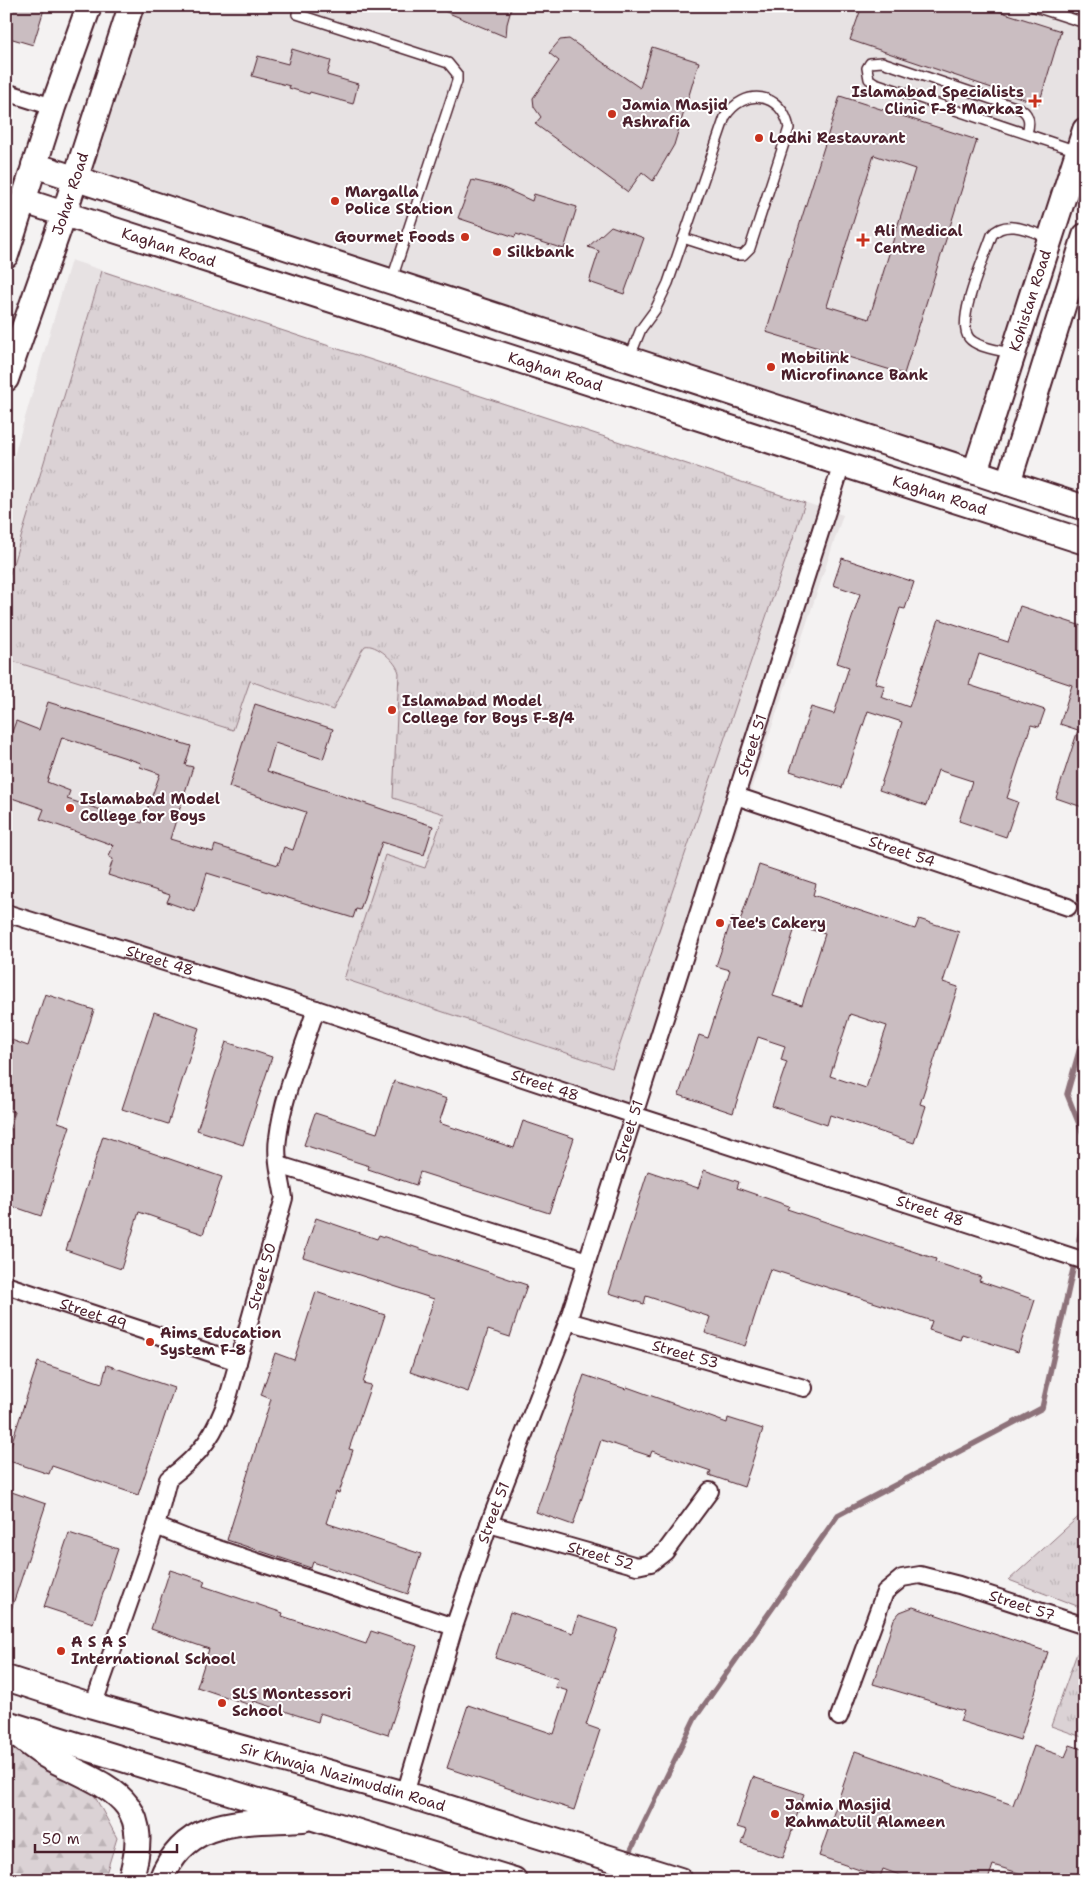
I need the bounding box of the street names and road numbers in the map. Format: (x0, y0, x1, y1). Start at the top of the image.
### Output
street label: Johar Road (47, 149, 93, 238)
street label: Kaghan Road (119, 223, 219, 272)
street label: Kohistan Road (1004, 247, 1056, 354)
street label: Kaghan Road (505, 347, 605, 396)
street label: Kaghan Road (890, 471, 990, 520)
street label: Street 51 (733, 712, 771, 779)
street label: Street 54 (866, 831, 938, 872)
street label: Street 48 (123, 941, 196, 981)
street label: Street 48 (509, 1065, 581, 1106)
street label: Street 51 (609, 1098, 648, 1165)
street label: Street 48 (894, 1191, 966, 1231)
street label: Street 50 (243, 1241, 281, 1312)
street label: Street 49 (57, 1294, 130, 1334)
street label: Street 53 (650, 1335, 721, 1373)
street label: Street 51 (473, 1479, 514, 1546)
street label: Street 52 (565, 1537, 636, 1575)
street label: Street 57 (986, 1585, 1058, 1626)
street label: Sir Khwaja Nazimuddin Road (238, 1738, 448, 1816)

